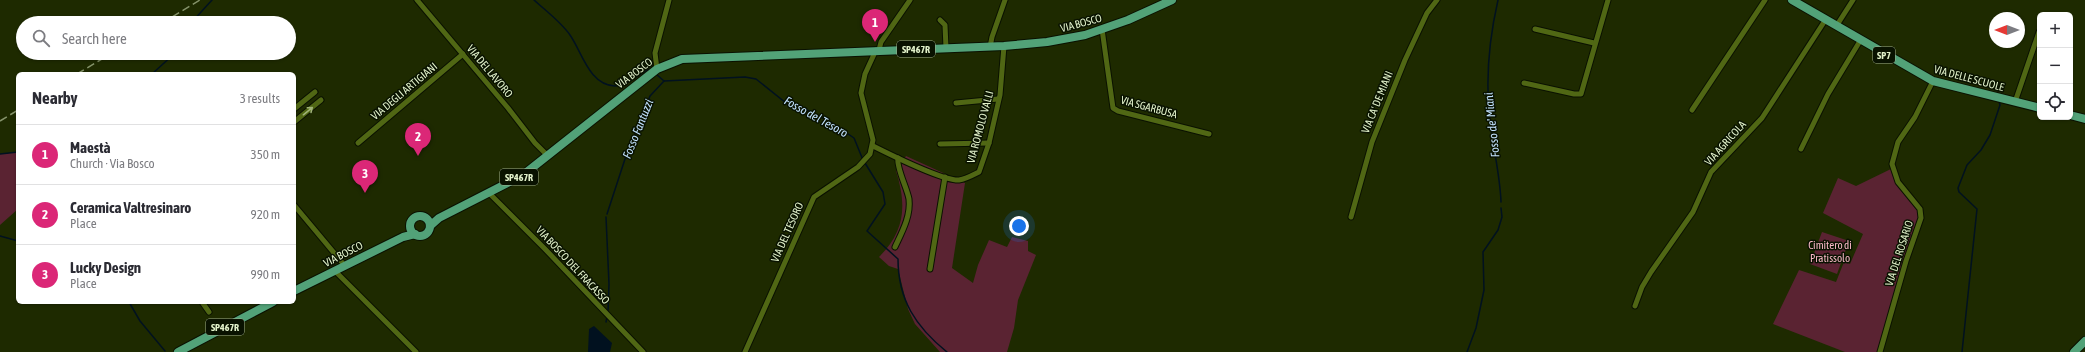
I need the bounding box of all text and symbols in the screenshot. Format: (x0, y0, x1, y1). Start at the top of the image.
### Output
pin: 1 (862, 9, 888, 42)
street label: VIA BOSCO (1059, 12, 1103, 34)
north arrow (1989, 12, 2025, 48)
map controls (2037, 12, 2073, 120)
button: + (2037, 12, 2073, 48)
search box (16, 16, 296, 60)
icon: search (30, 27, 52, 49)
text: Search here (62, 30, 127, 47)
road number: SP467R (897, 41, 935, 57)
street label: VIA DEL LAVORO (465, 42, 515, 100)
road number: SP7 (1873, 47, 1895, 63)
button: − (2037, 48, 2073, 84)
street label: VIA BOSCO (613, 55, 655, 91)
street label: VIA DEGLI ARTIGIANI (369, 60, 439, 122)
street label: VIA DELLE SCUOLE (1933, 63, 2006, 93)
street label: VIA CA' DE MIANI (1359, 69, 1395, 135)
button: locate (2037, 84, 2073, 120)
text: Nearby (32, 88, 78, 108)
street label: VIA ROMOLO VALLI (965, 89, 995, 165)
text: 3 results (240, 91, 280, 106)
water label: Fosso de' Miani (1482, 92, 1502, 158)
water label: Fosso del Tesoro (782, 94, 851, 140)
street label: VIA SGARBUSA (1119, 94, 1179, 120)
water label: Fosso Fantuzzi (620, 97, 656, 161)
one-way arrow (302, 106, 313, 115)
street label: VIA AGRICOLA (1702, 118, 1748, 168)
pin: 2 (405, 123, 431, 156)
text: Maestà (70, 139, 110, 156)
text: 1 (42, 147, 48, 162)
text: 350 m (251, 147, 280, 162)
text: Church · Via Bosco (70, 156, 155, 171)
pin: 3 (352, 160, 378, 193)
road number: SP467R (500, 169, 538, 185)
text: Ceramica Valtresinaro (70, 199, 191, 216)
street label: VIA DEL TESORO (768, 200, 806, 264)
text: 2 (42, 207, 48, 222)
text: 920 m (251, 207, 280, 222)
text: Place (70, 216, 97, 231)
your location (1009, 216, 1029, 236)
street label: VIA DEL ROSARIO (1883, 219, 1915, 287)
street label: VIA BOSCO DEL FRACASSO (534, 224, 612, 306)
street label: VIA BOSCO (321, 239, 365, 269)
park label: Cimitero di Pratissolo (1808, 239, 1852, 264)
text: Lucky Design (70, 259, 141, 276)
text: 3 (42, 267, 48, 282)
text: 990 m (251, 267, 280, 282)
text: Place (70, 276, 97, 291)
road number: SP467R (206, 319, 244, 335)

